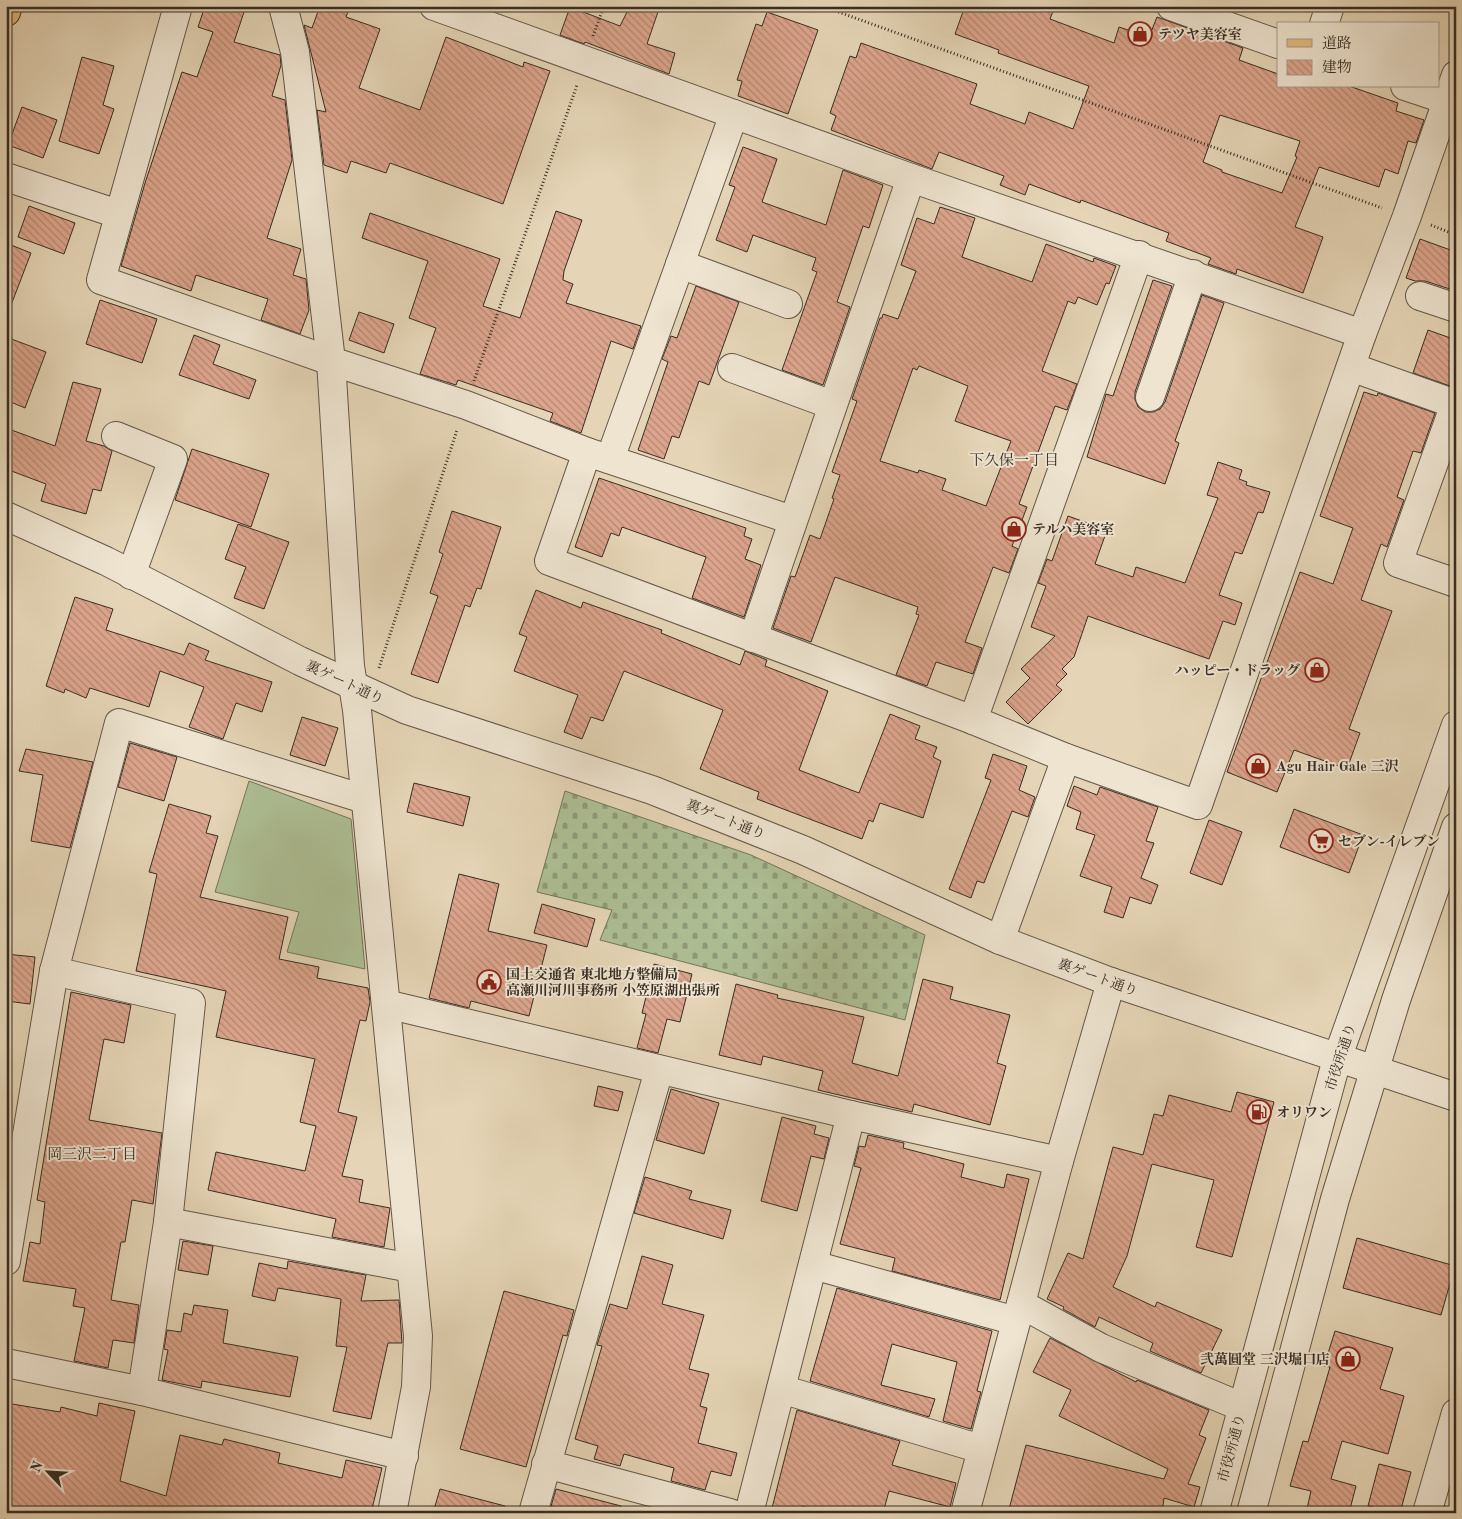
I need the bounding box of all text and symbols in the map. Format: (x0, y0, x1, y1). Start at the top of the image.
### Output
shop icon: テツヤ美容室 (1127, 21, 1153, 47)
legend (1277, 22, 1440, 88)
place label: テツヤ美容室 (1158, 27, 1242, 42)
text: 道路 (1322, 35, 1352, 52)
text: 建物 (1322, 59, 1352, 76)
district label: 下久保一丁目 (969, 452, 1059, 469)
shop icon: テルハ美容室 (1001, 516, 1027, 542)
place label: テルハ美容室 (1032, 522, 1114, 537)
shop icon: ハッピー・ドラッグ (1304, 657, 1330, 683)
street label: 裏ゲート通り (304, 658, 386, 707)
place label: ハッピー・ドラッグ (1175, 663, 1300, 678)
shop icon: Agu Hair Gale 三沢 (1245, 753, 1271, 779)
place label: Agu Hair Gale 三沢 (1276, 758, 1399, 774)
street label: 裏ゲート通り (684, 797, 768, 842)
supermarket icon: セブン-イレブン (1308, 828, 1334, 854)
place label: セブン-イレブン (1338, 834, 1440, 849)
street label: 裏ゲート通り (1056, 956, 1140, 999)
place label: 国土交通省 東北地方整備局 高瀬川河川事務所 小笠原湖出張所 (506, 967, 720, 998)
public building icon: 国土交通省 東北地方整備局 高瀬川河川事務所 小笠原湖出張所 (476, 969, 502, 995)
street label: 市役所通り (1323, 1022, 1358, 1093)
fuel station icon: オリワン (1246, 1099, 1272, 1125)
place label: オリワン (1276, 1105, 1332, 1120)
district label: 岡三沢二丁目 (47, 1146, 137, 1163)
shop icon: 弐萬圓堂 三沢堀口店 (1335, 1346, 1361, 1372)
place label: 弐萬圓堂 三沢堀口店 (1200, 1351, 1330, 1367)
street label: 市役所通り (1215, 1412, 1248, 1484)
north arrow (22, 1446, 72, 1496)
text: N (29, 1459, 46, 1475)

